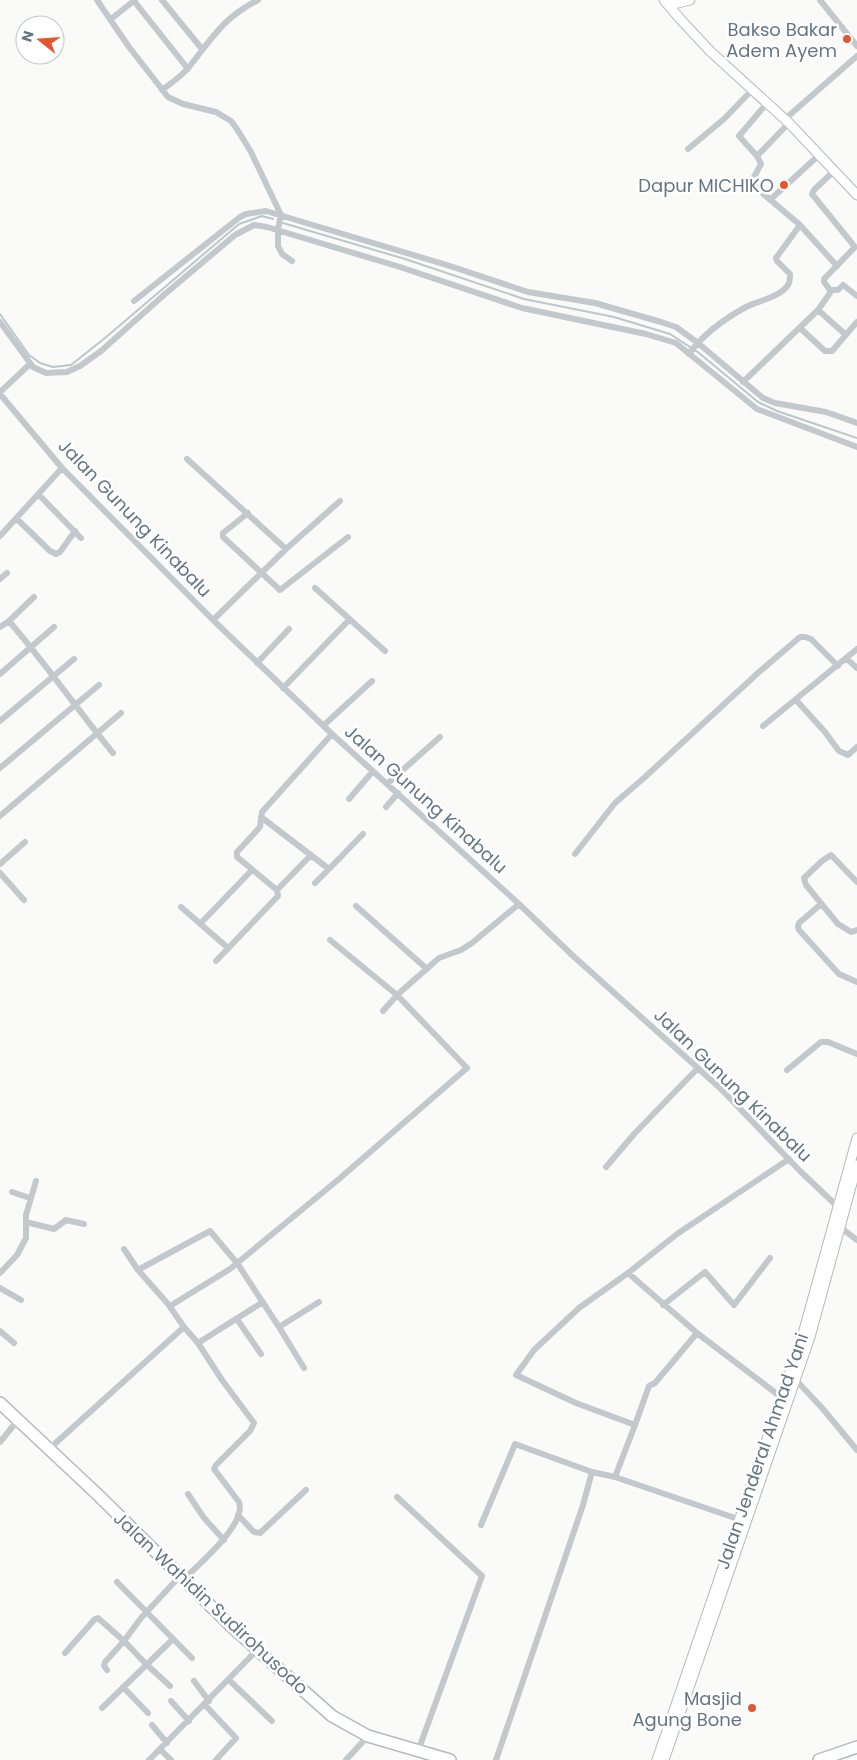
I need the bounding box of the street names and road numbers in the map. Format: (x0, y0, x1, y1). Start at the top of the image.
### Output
street label: Jalan Gunung Kinabalu (53, 433, 217, 603)
street label: Jalan Gunung Kinabalu (339, 719, 513, 879)
street label: Jalan Gunung Kinabalu (648, 1003, 818, 1167)
street label: Jalan Jenderal Ahmad Yani (710, 1330, 814, 1572)
street label: Jalan Wahidin Sudirohusodo (108, 1506, 314, 1700)

